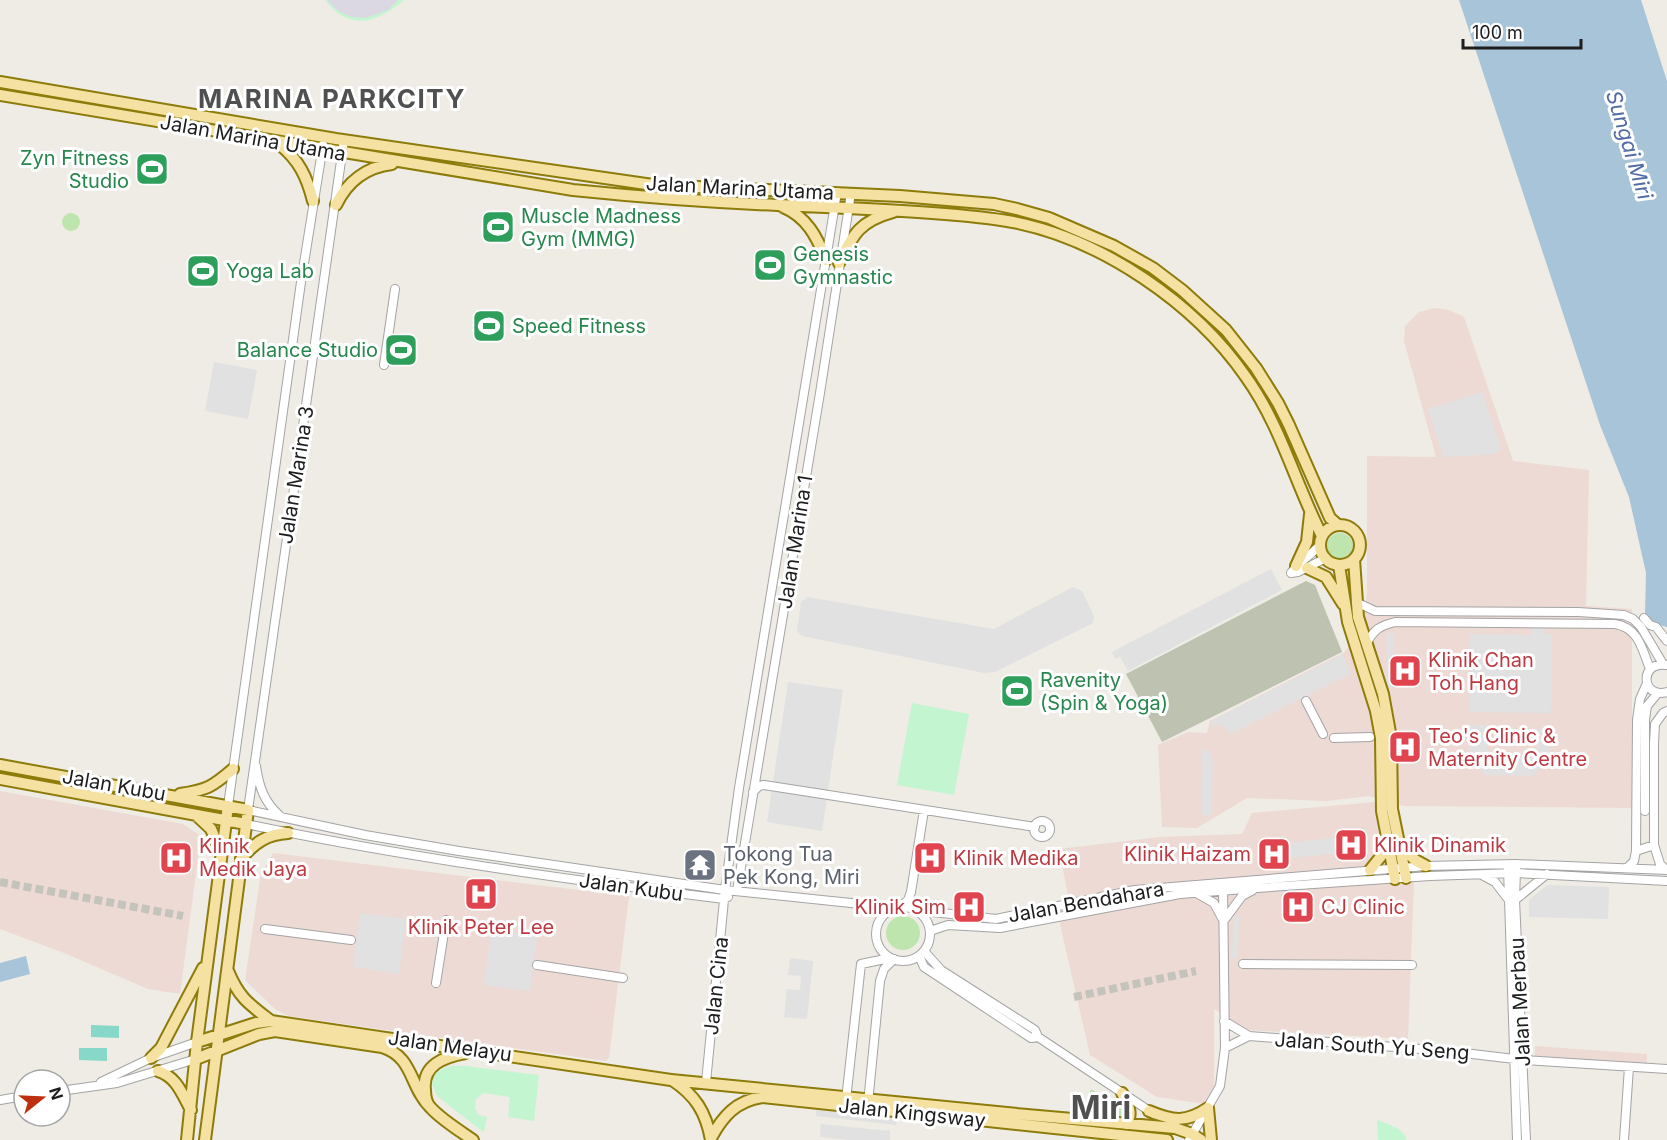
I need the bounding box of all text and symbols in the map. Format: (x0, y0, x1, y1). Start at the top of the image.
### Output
scale bar (1463, 12, 1582, 50)
text: 100 m (1472, 22, 1523, 43)
district label: MARINA PARKCITY (198, 83, 466, 114)
water label: Sungai Miri (1601, 87, 1658, 203)
street label: Jalan Marina Utama (158, 110, 348, 166)
place label: Zyn Fitness Studio (20, 146, 129, 193)
sports icon: Zyn Fitness Studio (134, 151, 170, 187)
street label: Jalan Marina Utama (645, 171, 835, 205)
place label: Muscle Madness Gym (MMG) (521, 204, 681, 251)
sports icon: Muscle Madness Gym (MMG) (480, 209, 516, 245)
place label: Genesis Gymnastic (793, 242, 893, 289)
sports icon: Genesis Gymnastic (752, 247, 788, 283)
sports icon: Yoga Lab (185, 253, 221, 289)
place label: Yoga Lab (226, 259, 314, 283)
sports icon: Speed Fitness (471, 308, 507, 344)
place label: Speed Fitness (512, 314, 646, 338)
sports icon: Balance Studio (383, 332, 419, 368)
place label: Balance Studio (237, 338, 378, 362)
street label: Jalan Marina 3 (273, 404, 319, 546)
street label: Jalan Marina 1 (773, 473, 817, 611)
place label: Klinik Chan Toh Hang (1428, 648, 1534, 695)
hospital icon: Klinik Chan Toh Hang (1387, 653, 1423, 689)
place label: Ravenity (Spin & Yoga) (1040, 668, 1168, 715)
sports icon: Ravenity (Spin & Yoga) (999, 673, 1035, 709)
place label: Teo's Clinic & Maternity Centre (1428, 724, 1587, 771)
hospital icon: Teo's Clinic & Maternity Centre (1387, 729, 1423, 765)
street label: Jalan Kubu (60, 764, 168, 806)
hospital icon: Klinik Dinamik (1333, 827, 1369, 863)
place label: Klinik Dinamik (1374, 833, 1506, 857)
place label: Klinik Medik Jaya (199, 834, 307, 881)
hospital icon: Klinik Haizam (1256, 836, 1292, 872)
hospital icon: Klinik Medik Jaya (158, 840, 194, 876)
hospital icon: Klinik Medika (912, 840, 948, 876)
place label: Tokong Tua Pek Kong, Miri (723, 842, 860, 889)
place label: Klinik Haizam (1124, 842, 1251, 866)
place label: Klinik Medika (953, 846, 1078, 870)
temple icon: Tokong Tua Pek Kong, Miri (682, 847, 718, 883)
street label: Jalan Kubu (577, 868, 685, 906)
hospital icon: Klinik Peter Lee (463, 876, 499, 912)
street label: Jalan Bendahara (1006, 876, 1166, 928)
hospital icon: Klinik Sim (951, 889, 987, 925)
hospital icon: CJ Clinic (1280, 889, 1316, 925)
place label: Klinik Sim (854, 895, 946, 919)
place label: CJ Clinic (1321, 895, 1405, 919)
place label: Klinik Peter Lee (408, 915, 554, 939)
street label: Jalan Cina (699, 936, 733, 1036)
street label: Jalan Merbau (1505, 937, 1535, 1067)
street label: Jalan Melayu (387, 1025, 513, 1067)
street label: Jalan South Yu Seng (1274, 1027, 1470, 1065)
north arrow (12, 1068, 72, 1128)
text: N (45, 1084, 68, 1102)
district label: Miri (1071, 1088, 1131, 1127)
street label: Jalan Kingsway (837, 1093, 987, 1133)

